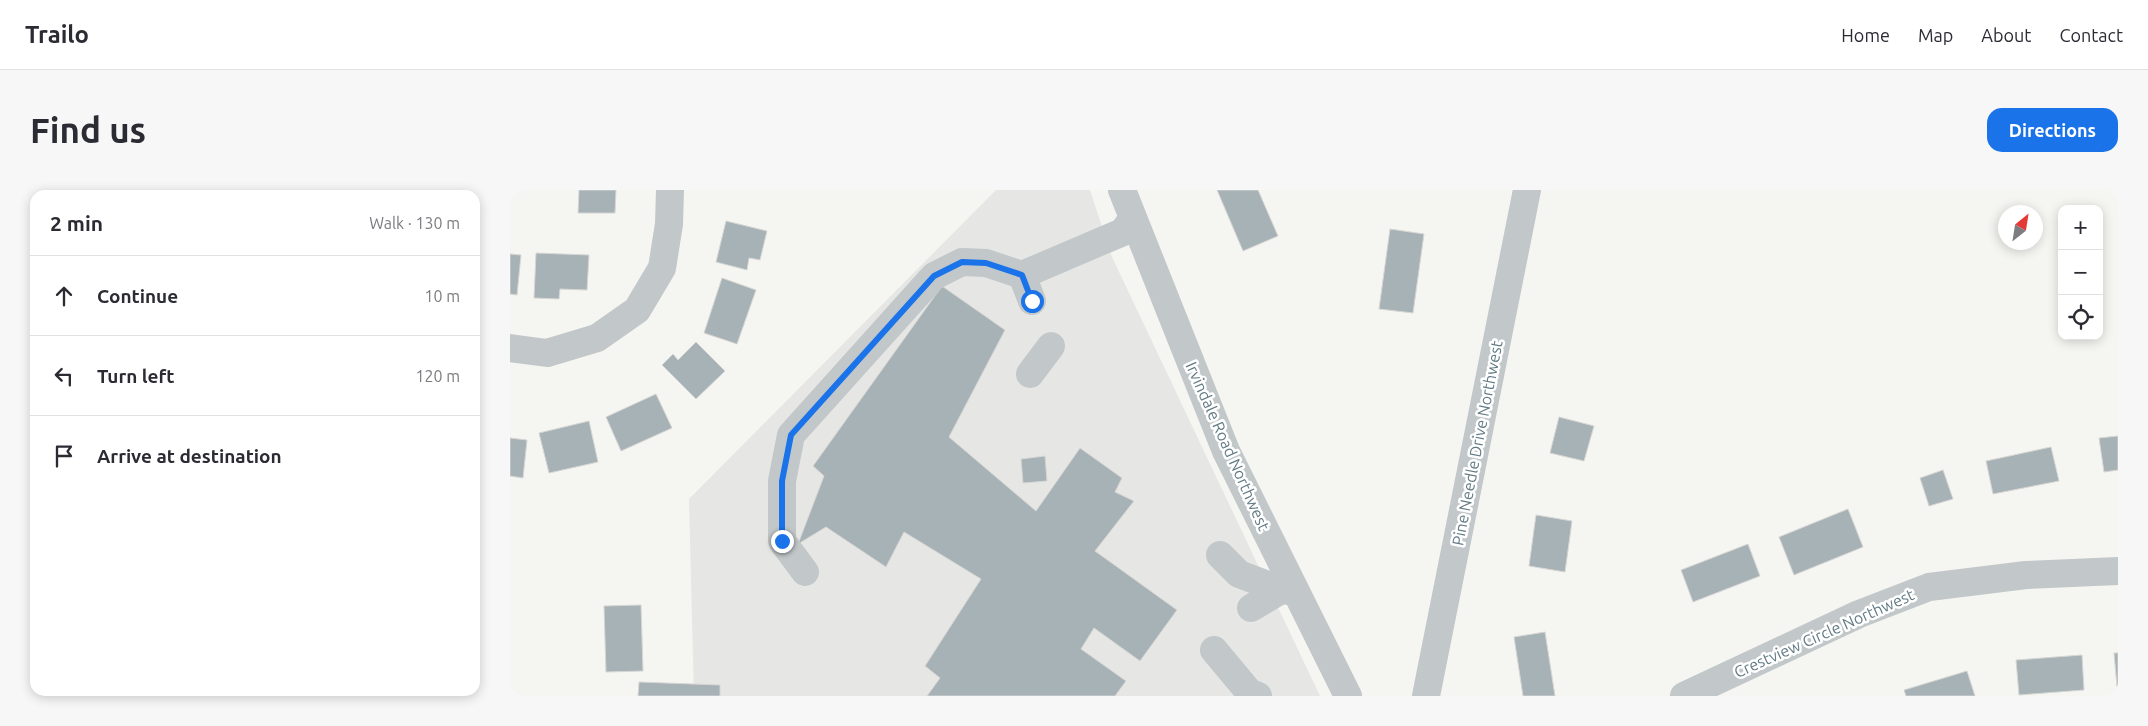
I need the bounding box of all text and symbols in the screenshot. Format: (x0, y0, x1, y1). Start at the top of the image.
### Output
text: Trailo (25, 21, 89, 48)
text: Home (1841, 25, 1890, 45)
text: Map (1918, 25, 1953, 45)
text: About (1981, 25, 2031, 45)
text: Contact (2059, 25, 2123, 45)
button: Directions (1987, 108, 2118, 152)
text: Find us (30, 110, 146, 150)
north arrow (1998, 205, 2043, 250)
map controls (2058, 205, 2103, 340)
button: + (2058, 205, 2103, 250)
text: 2 min (50, 211, 103, 235)
text: Walk · 130 m (369, 214, 460, 232)
button: − (2058, 250, 2103, 295)
icon: ahead (50, 282, 78, 310)
text: Continue (97, 285, 178, 307)
text: 10 m (424, 287, 460, 305)
route start (1021, 290, 1044, 313)
button: locate (2058, 295, 2103, 340)
street label: Pine Needle Drive Northwest (1448, 338, 1506, 547)
street label: Irvindale Road Northwest (1183, 359, 1274, 534)
icon: left (50, 362, 78, 390)
text: Turn left (97, 365, 175, 387)
text: 120 m (415, 367, 460, 385)
icon: arrive (50, 442, 78, 470)
text: Arrive at destination (97, 445, 282, 467)
route end (771, 530, 794, 553)
street label: Crestview Circle Northwest (1731, 585, 1917, 681)

